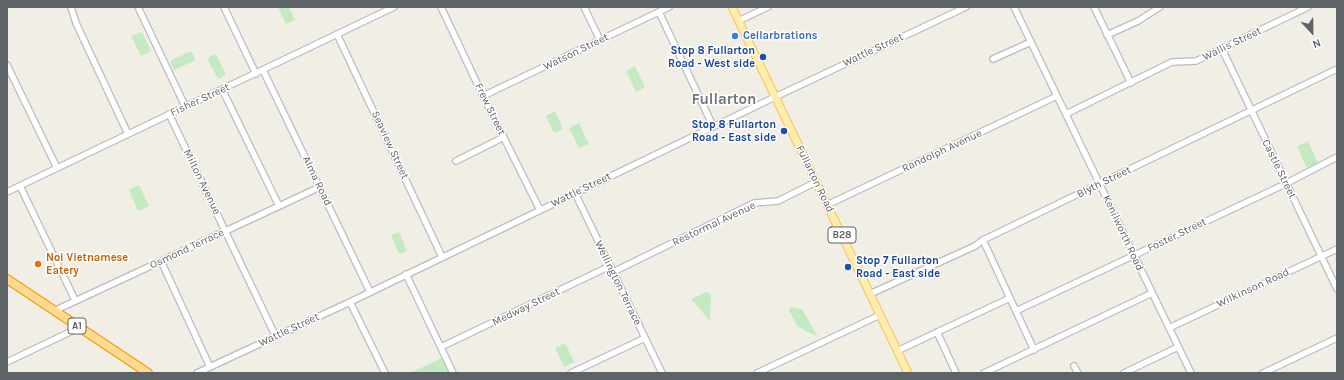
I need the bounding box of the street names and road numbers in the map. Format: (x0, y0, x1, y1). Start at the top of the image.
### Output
street label: Wallis Street (1201, 24, 1263, 64)
street label: Wattle Street (841, 30, 905, 70)
street label: Watson Street (541, 31, 611, 73)
street label: Fisher Street (168, 81, 232, 119)
street label: Frew Street (472, 81, 508, 137)
street label: Seaview Street (368, 109, 412, 181)
street label: Randolph Avenue (900, 127, 984, 175)
street label: Castle Street (1259, 137, 1299, 201)
street label: Fullarton Road (793, 143, 837, 215)
street label: Milton Avenue (180, 147, 224, 217)
street label: Alma Road (299, 154, 335, 208)
street label: Blyth Street (1075, 163, 1133, 201)
street label: Wattle Street (549, 170, 613, 210)
street label: Kenilworth Road (1100, 193, 1146, 273)
street label: Restormal Avenue (670, 199, 758, 249)
street label: Foster Street (1145, 215, 1209, 255)
street label: Osmond Terrace (148, 226, 226, 272)
road number: B28 (828, 227, 856, 243)
street label: Wellington Terrace (592, 239, 644, 327)
street label: Wilkinson Road (1215, 265, 1291, 311)
street label: Medway Street (490, 285, 562, 329)
street label: Wattle Street (257, 310, 321, 350)
road number: A1 (68, 318, 86, 334)

